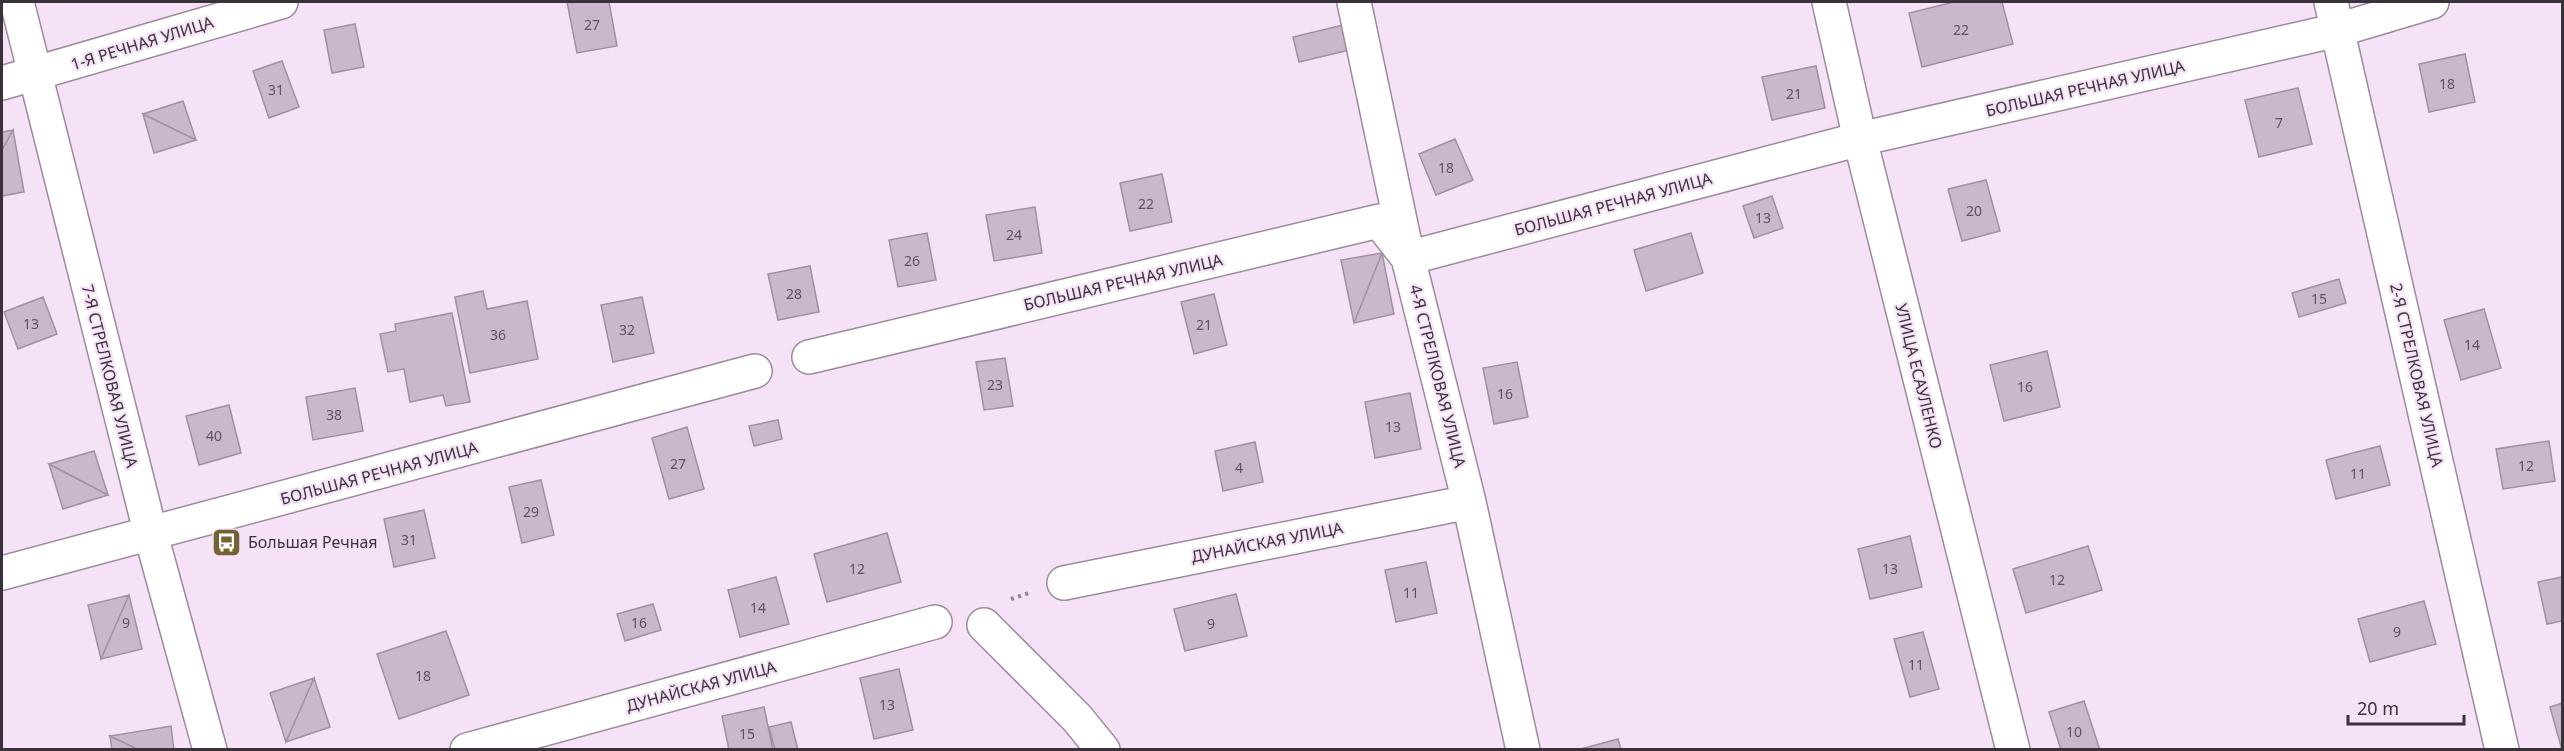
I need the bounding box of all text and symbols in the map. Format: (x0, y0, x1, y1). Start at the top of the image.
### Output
street label: 1-Я РЕЧНАЯ УЛИЦА (68, 11, 217, 75)
house number: 27 (584, 15, 600, 34)
house number: 22 (1953, 20, 1969, 39)
street label: БОЛЬШАЯ РЕЧНАЯ УЛИЦА (1983, 54, 2187, 122)
house number: 18 (2439, 74, 2455, 93)
house number: 31 (268, 80, 284, 99)
house number: 21 (1786, 84, 1802, 103)
house number: 7 (2275, 113, 2283, 132)
house number: 18 (1438, 158, 1454, 177)
street label: БОЛЬШАЯ РЕЧНАЯ УЛИЦА (1512, 167, 1715, 241)
house number: 22 (1138, 194, 1154, 213)
house number: 20 (1966, 201, 1982, 220)
house number: 13 (1755, 208, 1771, 227)
house number: 24 (1006, 225, 1022, 244)
street label: БОЛЬШАЯ РЕЧНАЯ УЛИЦА (1021, 248, 1225, 316)
house number: 26 (904, 251, 920, 270)
street label: 2-Я СТРЕЛКОВАЯ УЛИЦА (2385, 281, 2449, 470)
street label: 7-Я СТРЕЛКОВАЯ УЛИЦА (77, 282, 144, 471)
street label: 4-Я СТРЕЛКОВАЯ УЛИЦА (1405, 282, 1472, 471)
house number: 28 (786, 284, 802, 303)
house number: 15 (2311, 289, 2327, 308)
street label: УЛИЦА ЕСАУЛЕНКО (1890, 301, 1948, 451)
house number: 13 (23, 314, 39, 333)
house number: 21 (1196, 315, 1212, 334)
house number: 32 (619, 320, 635, 339)
house number: 36 (490, 325, 506, 344)
house number: 14 (2464, 335, 2480, 354)
house number: 23 (987, 375, 1003, 394)
house number: 16 (2017, 377, 2033, 396)
house number: 16 (1497, 384, 1513, 403)
house number: 38 (326, 405, 342, 424)
house number: 13 (1385, 417, 1401, 436)
house number: 40 (206, 426, 222, 445)
street label: БОЛЬШАЯ РЕЧНАЯ УЛИЦА (278, 436, 481, 510)
house number: 27 (670, 454, 686, 473)
house number: 12 (2518, 456, 2534, 475)
house number: 4 (1235, 458, 1243, 477)
house number: 11 (2350, 464, 2366, 483)
house number: 29 (523, 502, 539, 521)
street label: ДУНАЙСКАЯ УЛИЦА (1189, 516, 1346, 568)
bus stop icon: Большая Речная (211, 526, 243, 558)
house number: 31 (401, 530, 417, 549)
place label: Большая Речная (248, 531, 378, 553)
house number: 12 (849, 559, 865, 578)
house number: 13 (1882, 559, 1898, 578)
house number: 12 (2049, 570, 2065, 589)
house number: 11 (1403, 583, 1419, 602)
house number: 14 (750, 598, 766, 617)
house number: 9 (122, 613, 130, 632)
house number: 16 (631, 613, 647, 632)
house number: 9 (1207, 614, 1215, 633)
house number: 9 (2393, 622, 2401, 641)
street label: ДУНАЙСКАЯ УЛИЦА (624, 655, 779, 717)
house number: 11 (1908, 655, 1924, 674)
house number: 18 (415, 666, 431, 685)
scale bar (2348, 688, 2464, 726)
house number: 13 (879, 695, 895, 714)
text: 20 m (2357, 696, 2399, 720)
house number: 10 (2066, 722, 2082, 741)
house number: 15 (739, 724, 755, 743)

